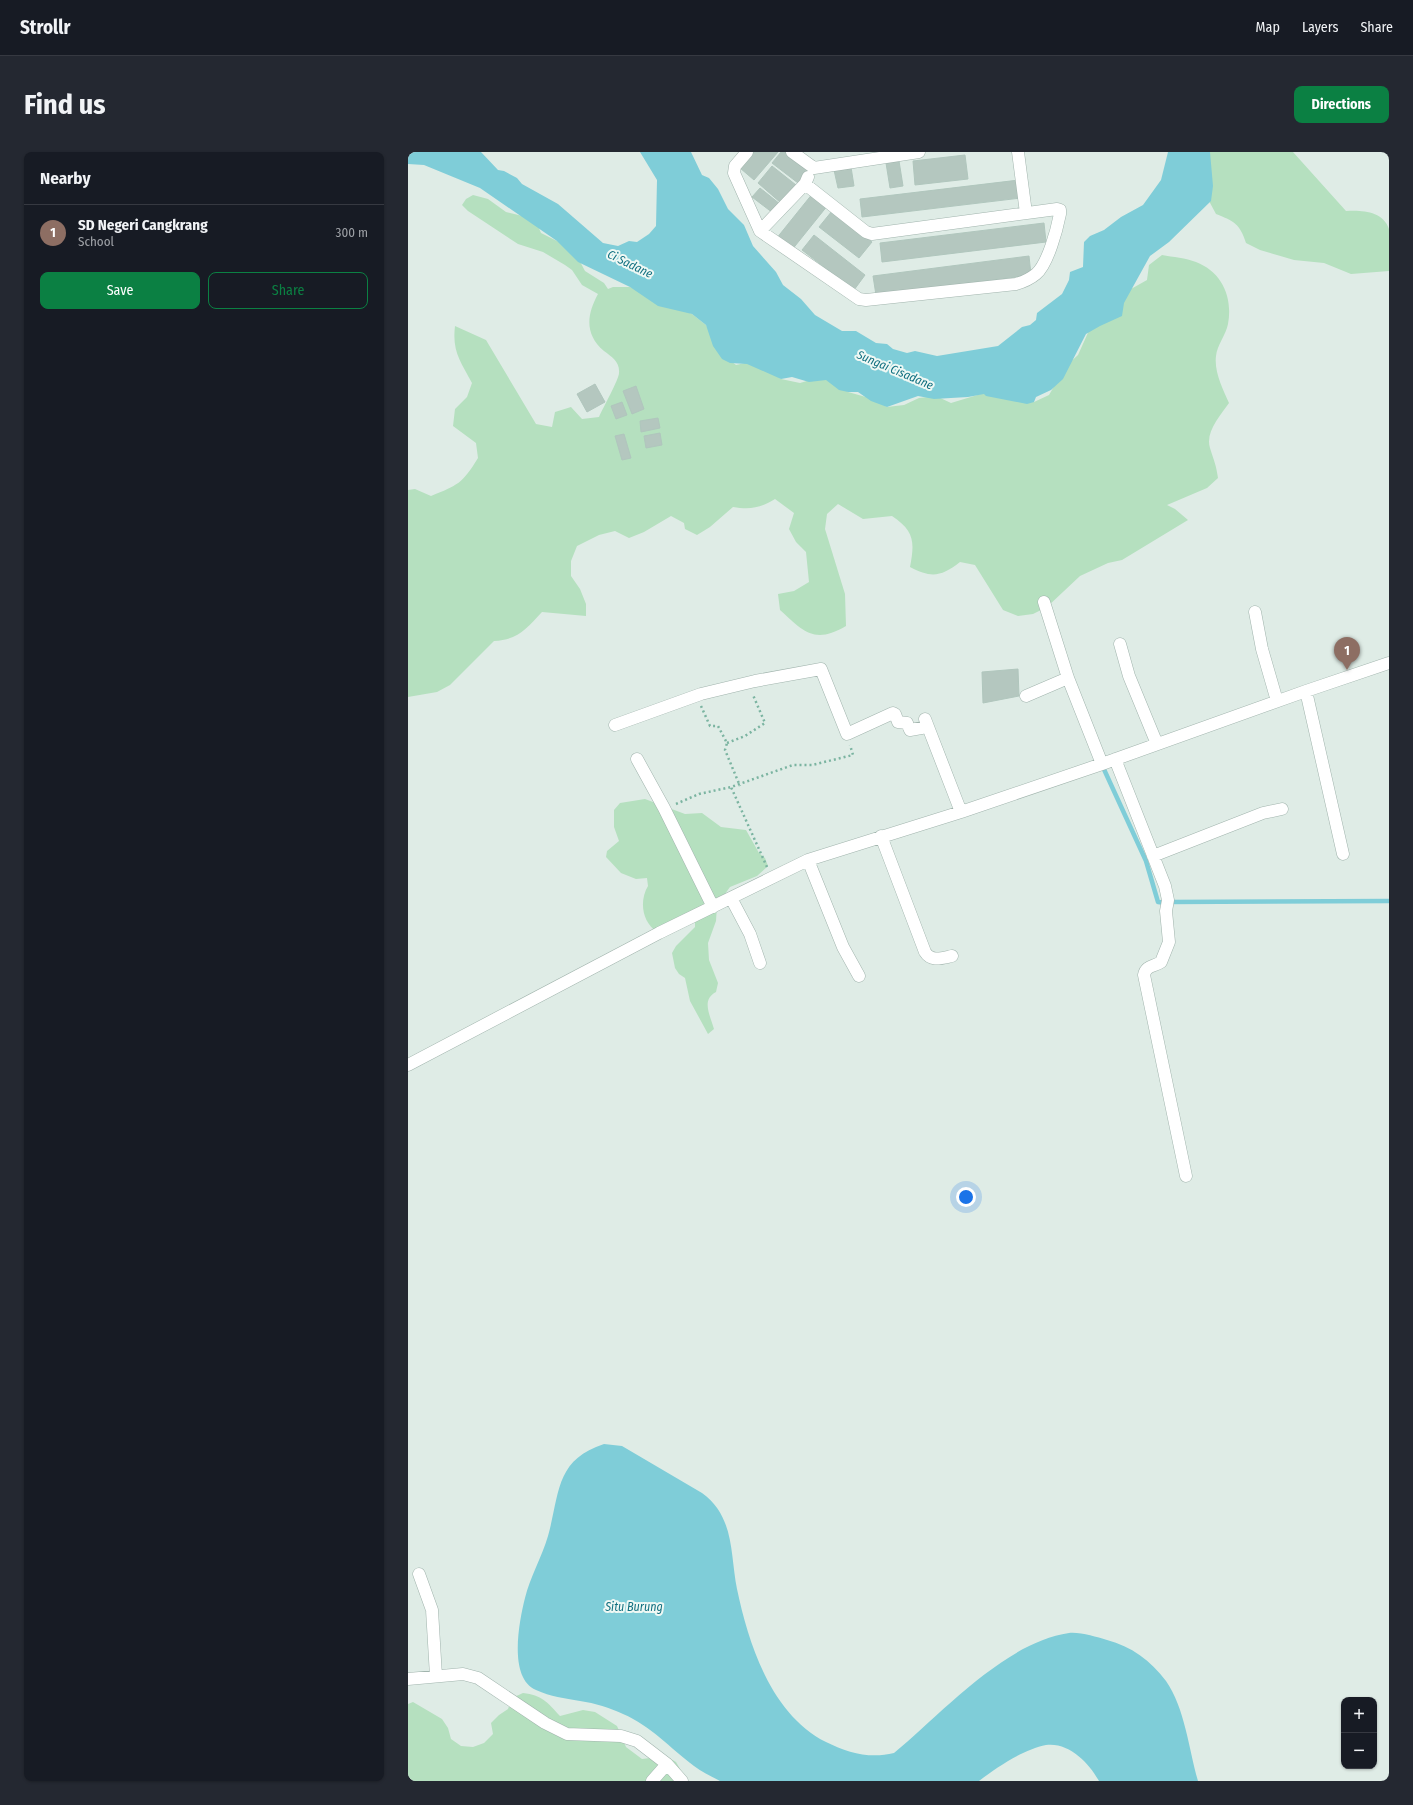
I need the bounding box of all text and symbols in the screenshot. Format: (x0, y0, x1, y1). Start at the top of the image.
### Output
text: Strollr (20, 16, 70, 39)
text: Map (1256, 19, 1280, 36)
text: Layers (1302, 19, 1338, 36)
text: Share (1360, 19, 1393, 36)
button: Directions (1294, 86, 1389, 123)
text: Find us (24, 88, 106, 121)
text: Nearby (40, 168, 91, 189)
text: SD Negeri Cangkrang (78, 216, 208, 234)
text: 1 (50, 225, 56, 240)
text: 300 m (336, 225, 368, 240)
text: School (78, 234, 114, 249)
water label: Ci Sadane (605, 247, 655, 281)
button: Save (40, 272, 200, 309)
button: Share (208, 272, 368, 309)
water label: Sungai Cisadane (854, 347, 936, 393)
pin: 1 (1334, 637, 1360, 670)
your location (956, 1187, 976, 1207)
water label: Situ Burung (604, 1600, 663, 1614)
map controls (1341, 1697, 1377, 1769)
button: + (1341, 1697, 1377, 1733)
button: − (1341, 1733, 1377, 1769)

